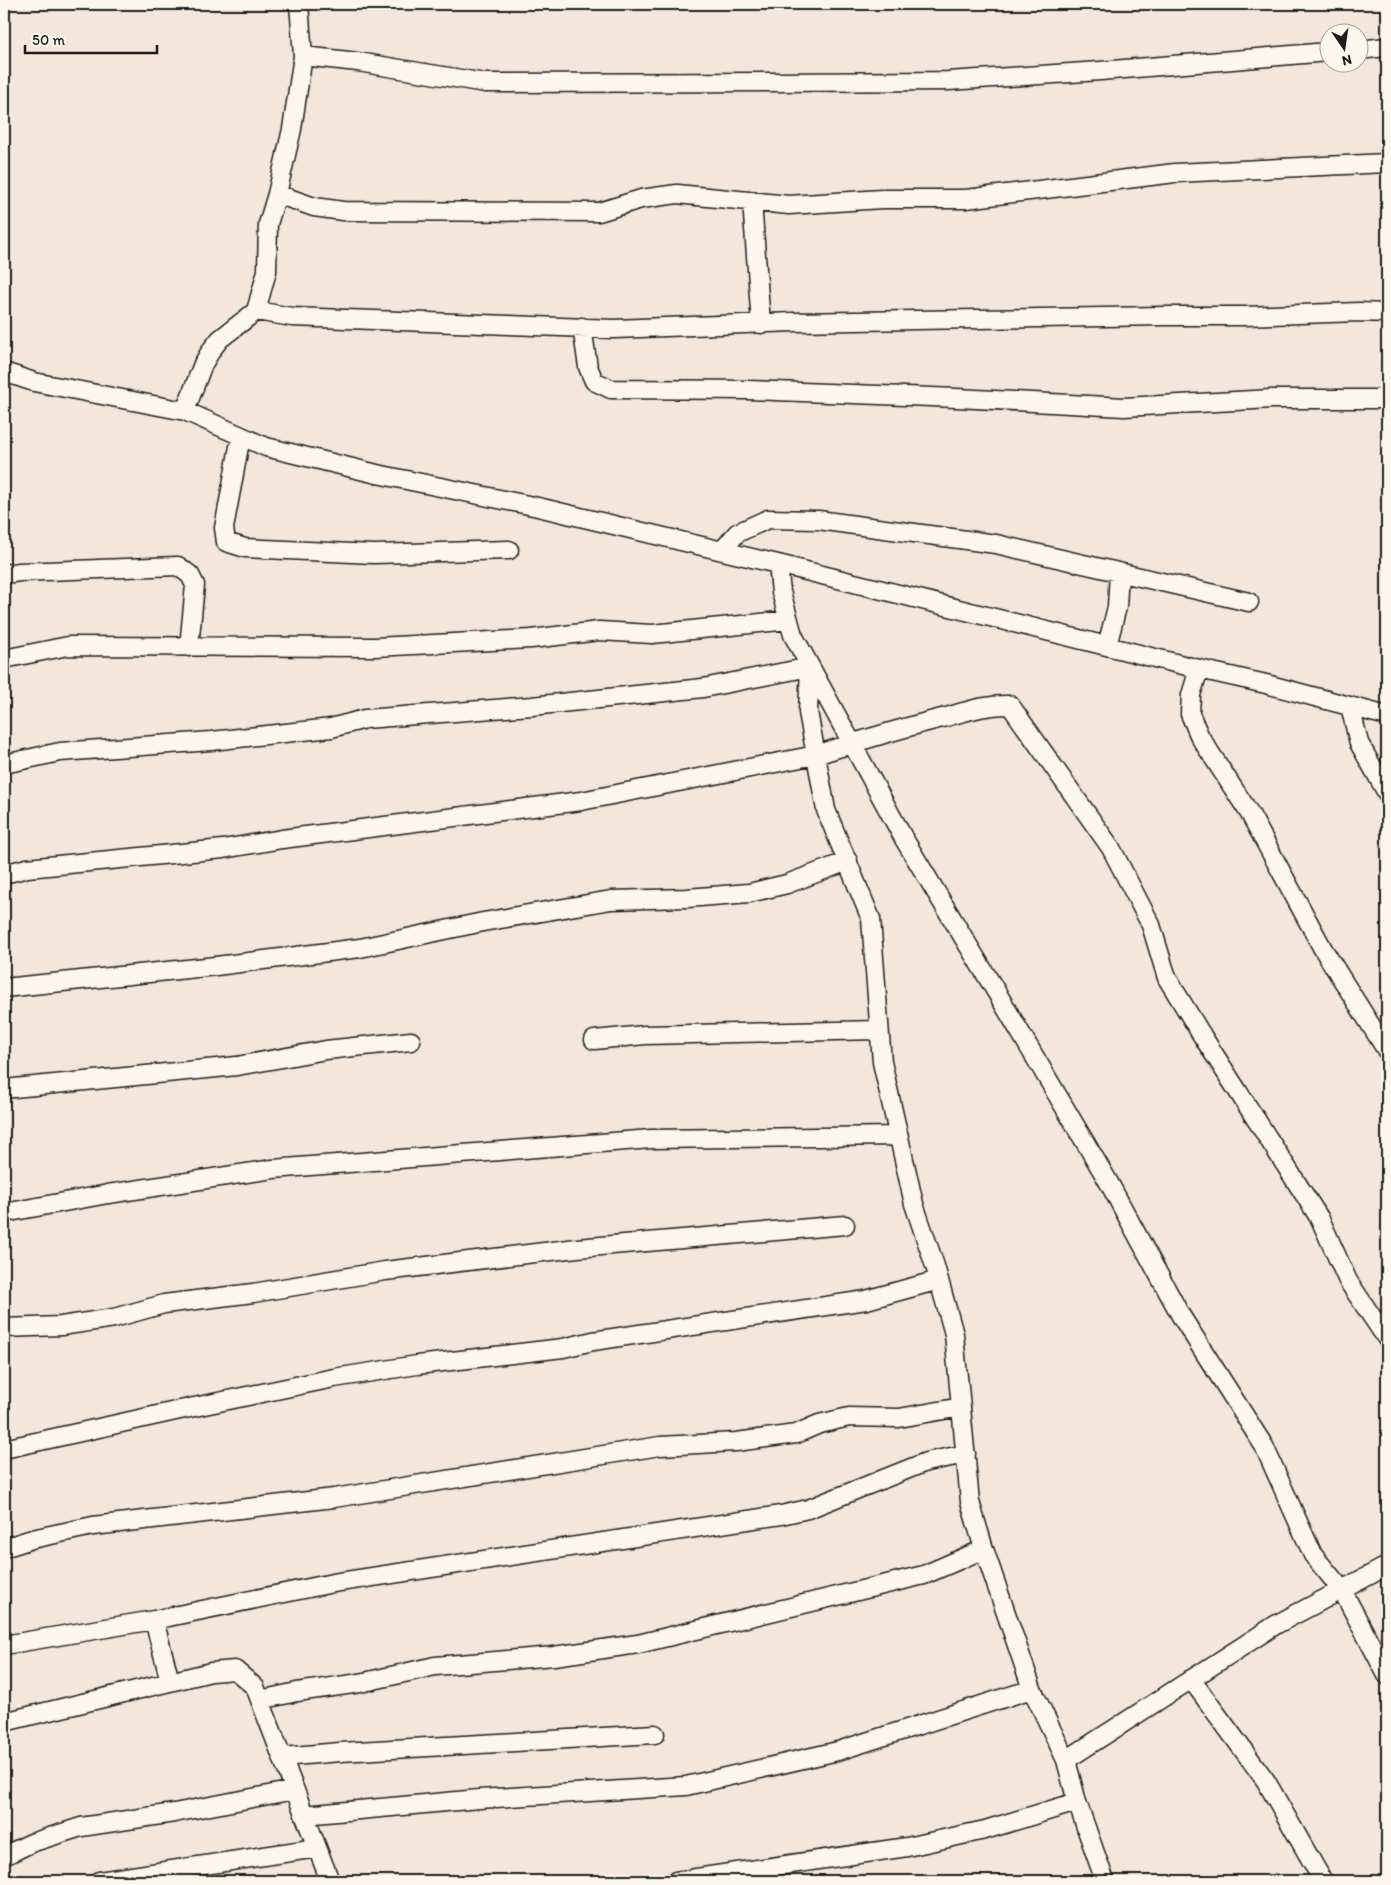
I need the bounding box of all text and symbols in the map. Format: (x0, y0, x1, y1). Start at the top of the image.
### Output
scale bar (25, 22, 158, 54)
north arrow (1318, 22, 1368, 72)
text: 50 m (32, 31, 65, 49)
text: N (1340, 51, 1353, 70)

